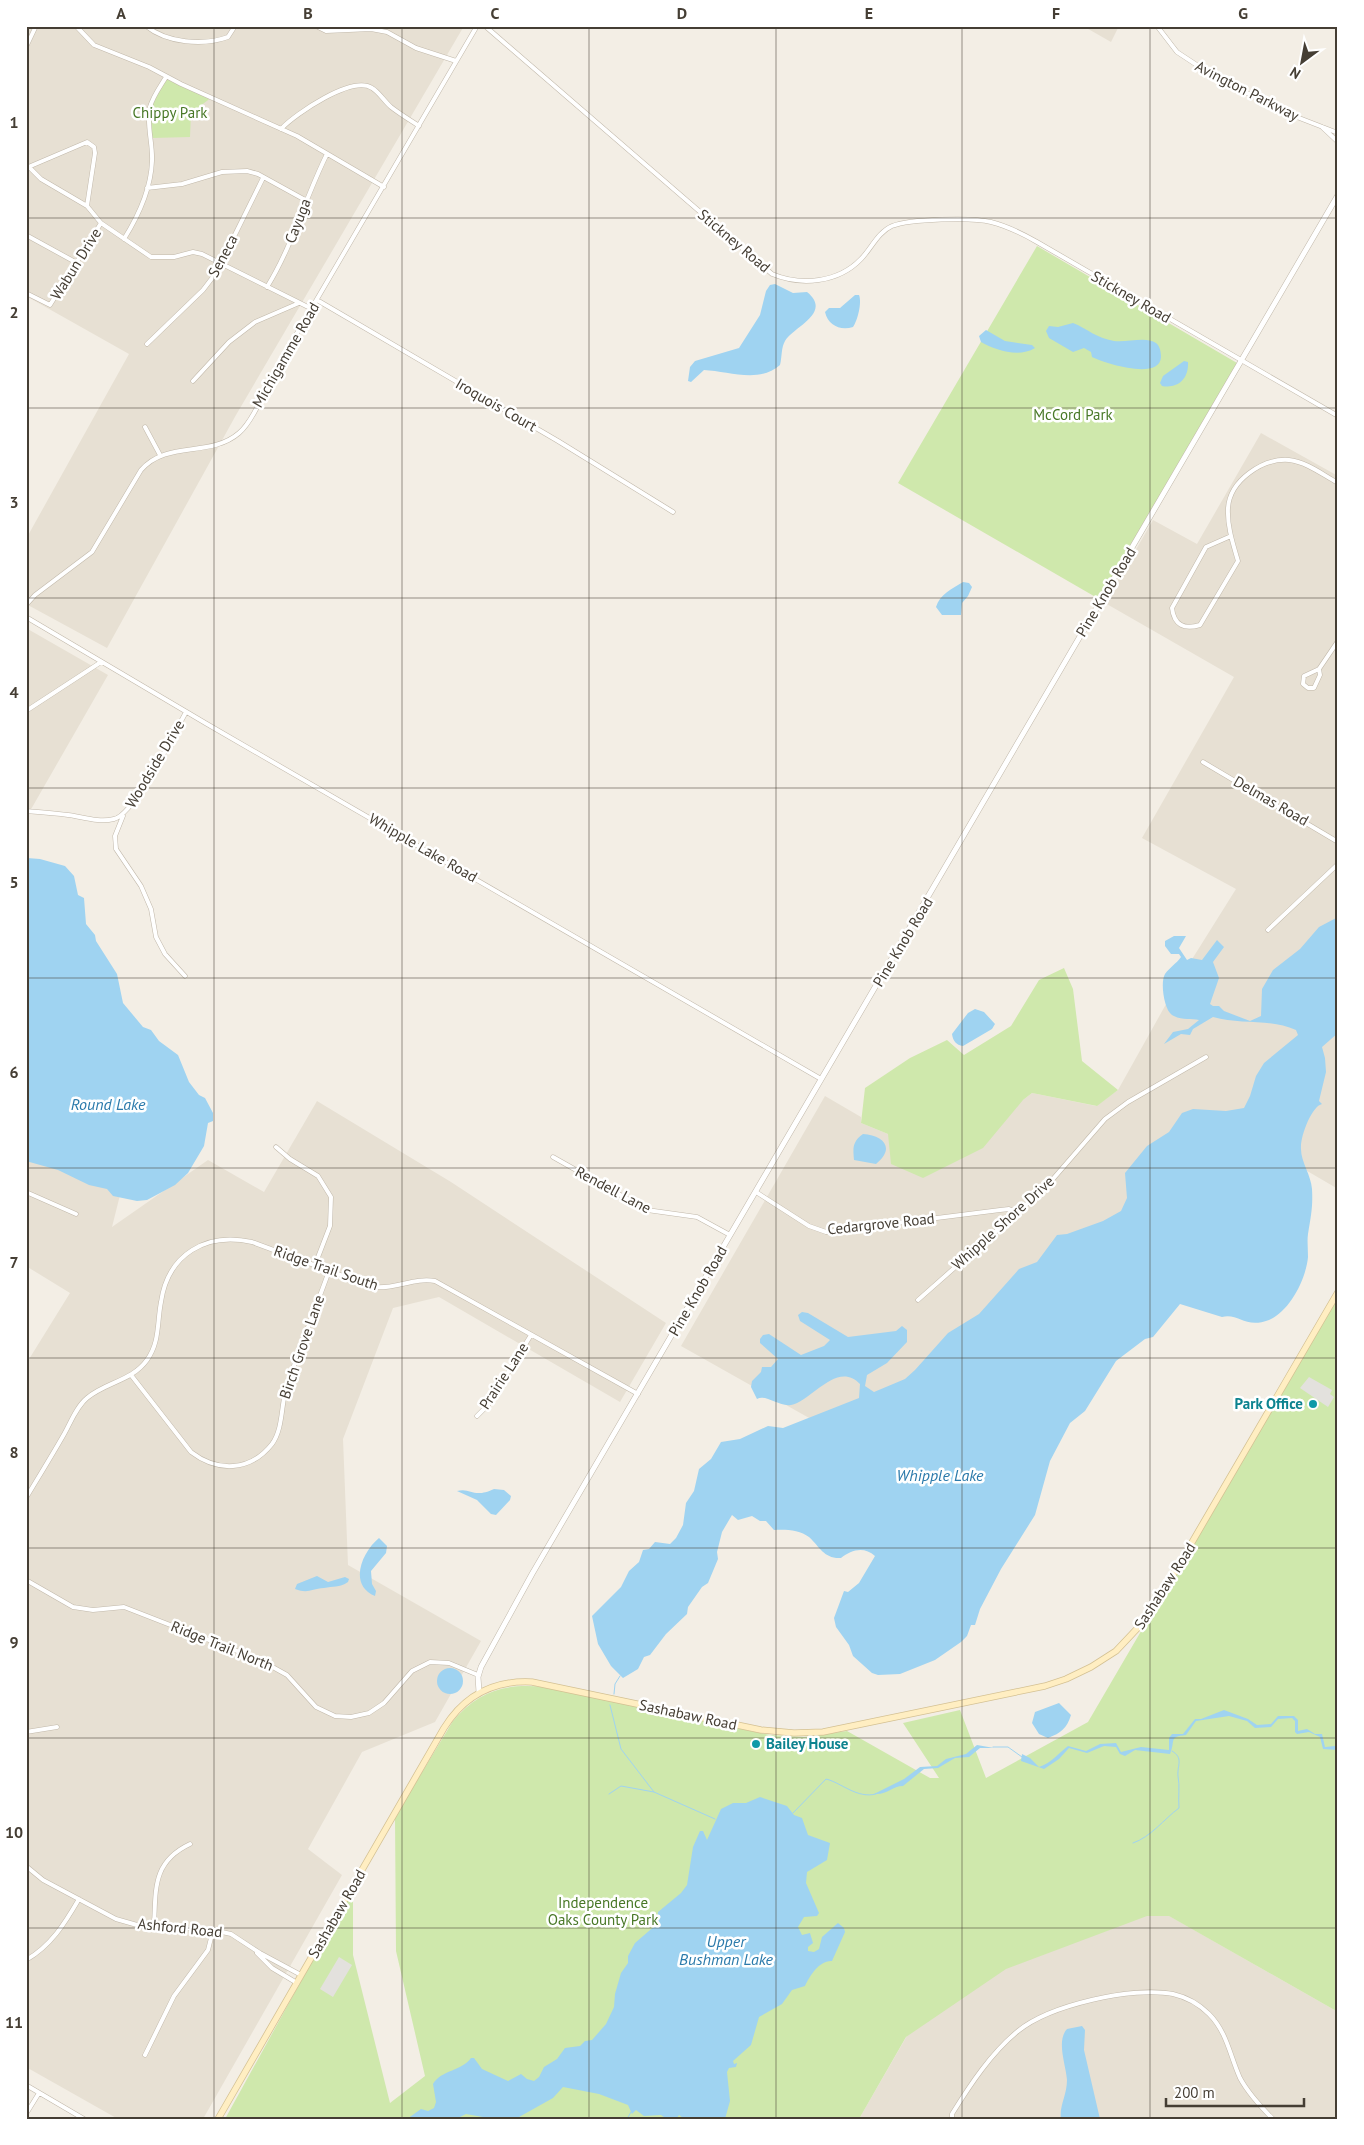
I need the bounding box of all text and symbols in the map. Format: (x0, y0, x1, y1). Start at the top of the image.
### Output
text: A (116, 3, 126, 23)
text: B (303, 3, 313, 23)
text: C (491, 3, 500, 23)
text: D (677, 3, 687, 23)
text: E (865, 3, 873, 23)
text: F (1052, 3, 1060, 23)
text: G (1238, 3, 1248, 23)
north arrow (1276, 38, 1326, 88)
street label: Avington Parkway (1192, 56, 1302, 125)
text: N (1286, 63, 1304, 83)
park label: Chippy Park (133, 103, 208, 122)
text: 1 (9, 112, 19, 132)
street label: Cayuga (280, 196, 315, 246)
street label: Stickney Road (694, 205, 774, 276)
street label: Wabun Drive (46, 224, 105, 303)
street label: Seneca (204, 231, 242, 280)
street label: Stickney Road (1088, 266, 1174, 327)
street label: Michigamme Road (248, 299, 323, 411)
text: 2 (9, 302, 19, 322)
street label: Iroquois Court (452, 374, 540, 436)
park label: McCord Park (1033, 405, 1114, 424)
text: 3 (9, 492, 19, 512)
street label: Pine Knob Road (1071, 544, 1140, 640)
text: 4 (9, 682, 19, 702)
street label: Woodside Drive (121, 716, 188, 811)
street label: Delmas Road (1230, 771, 1312, 830)
street label: Whipple Lake Road (366, 809, 481, 886)
text: 5 (9, 872, 19, 892)
street label: Pine Knob Road (868, 894, 937, 990)
text: 6 (9, 1062, 19, 1082)
water label: Round Lake (71, 1094, 146, 1114)
street label: Rendell Lane (572, 1162, 654, 1217)
street label: Whipple Shore Drive (947, 1172, 1058, 1274)
street label: Cedargrove Road (826, 1208, 936, 1239)
street label: Ridge Trail South (271, 1241, 381, 1294)
street label: Pine Knob Road (664, 1242, 731, 1339)
text: 7 (9, 1252, 19, 1272)
street label: Birch Grove Lane (275, 1292, 328, 1401)
street label: Prairie Lane (475, 1339, 532, 1413)
place label: Park Office (1235, 1394, 1303, 1413)
marker: Park Office (1307, 1398, 1319, 1410)
text: 8 (9, 1442, 19, 1462)
water label: Whipple Lake (897, 1465, 984, 1485)
street label: Sashabaw Road (1130, 1539, 1200, 1633)
street label: Ridge Trail North (168, 1616, 276, 1675)
text: 9 (9, 1632, 19, 1652)
street label: Sashabaw Road (638, 1695, 739, 1734)
place label: Bailey House (766, 1734, 849, 1753)
marker: Bailey House (750, 1738, 762, 1750)
text: 10 (5, 1822, 23, 1842)
street label: Sashabaw Road (304, 1866, 370, 1962)
park label: Independence Oaks County Park (548, 1893, 659, 1929)
street label: Ashford Road (137, 1914, 223, 1941)
water label: Upper Bushman Lake (679, 1931, 774, 1969)
text: 11 (5, 2012, 23, 2032)
scale bar (1166, 2075, 1304, 2107)
text: 200 m (1174, 2083, 1215, 2102)

